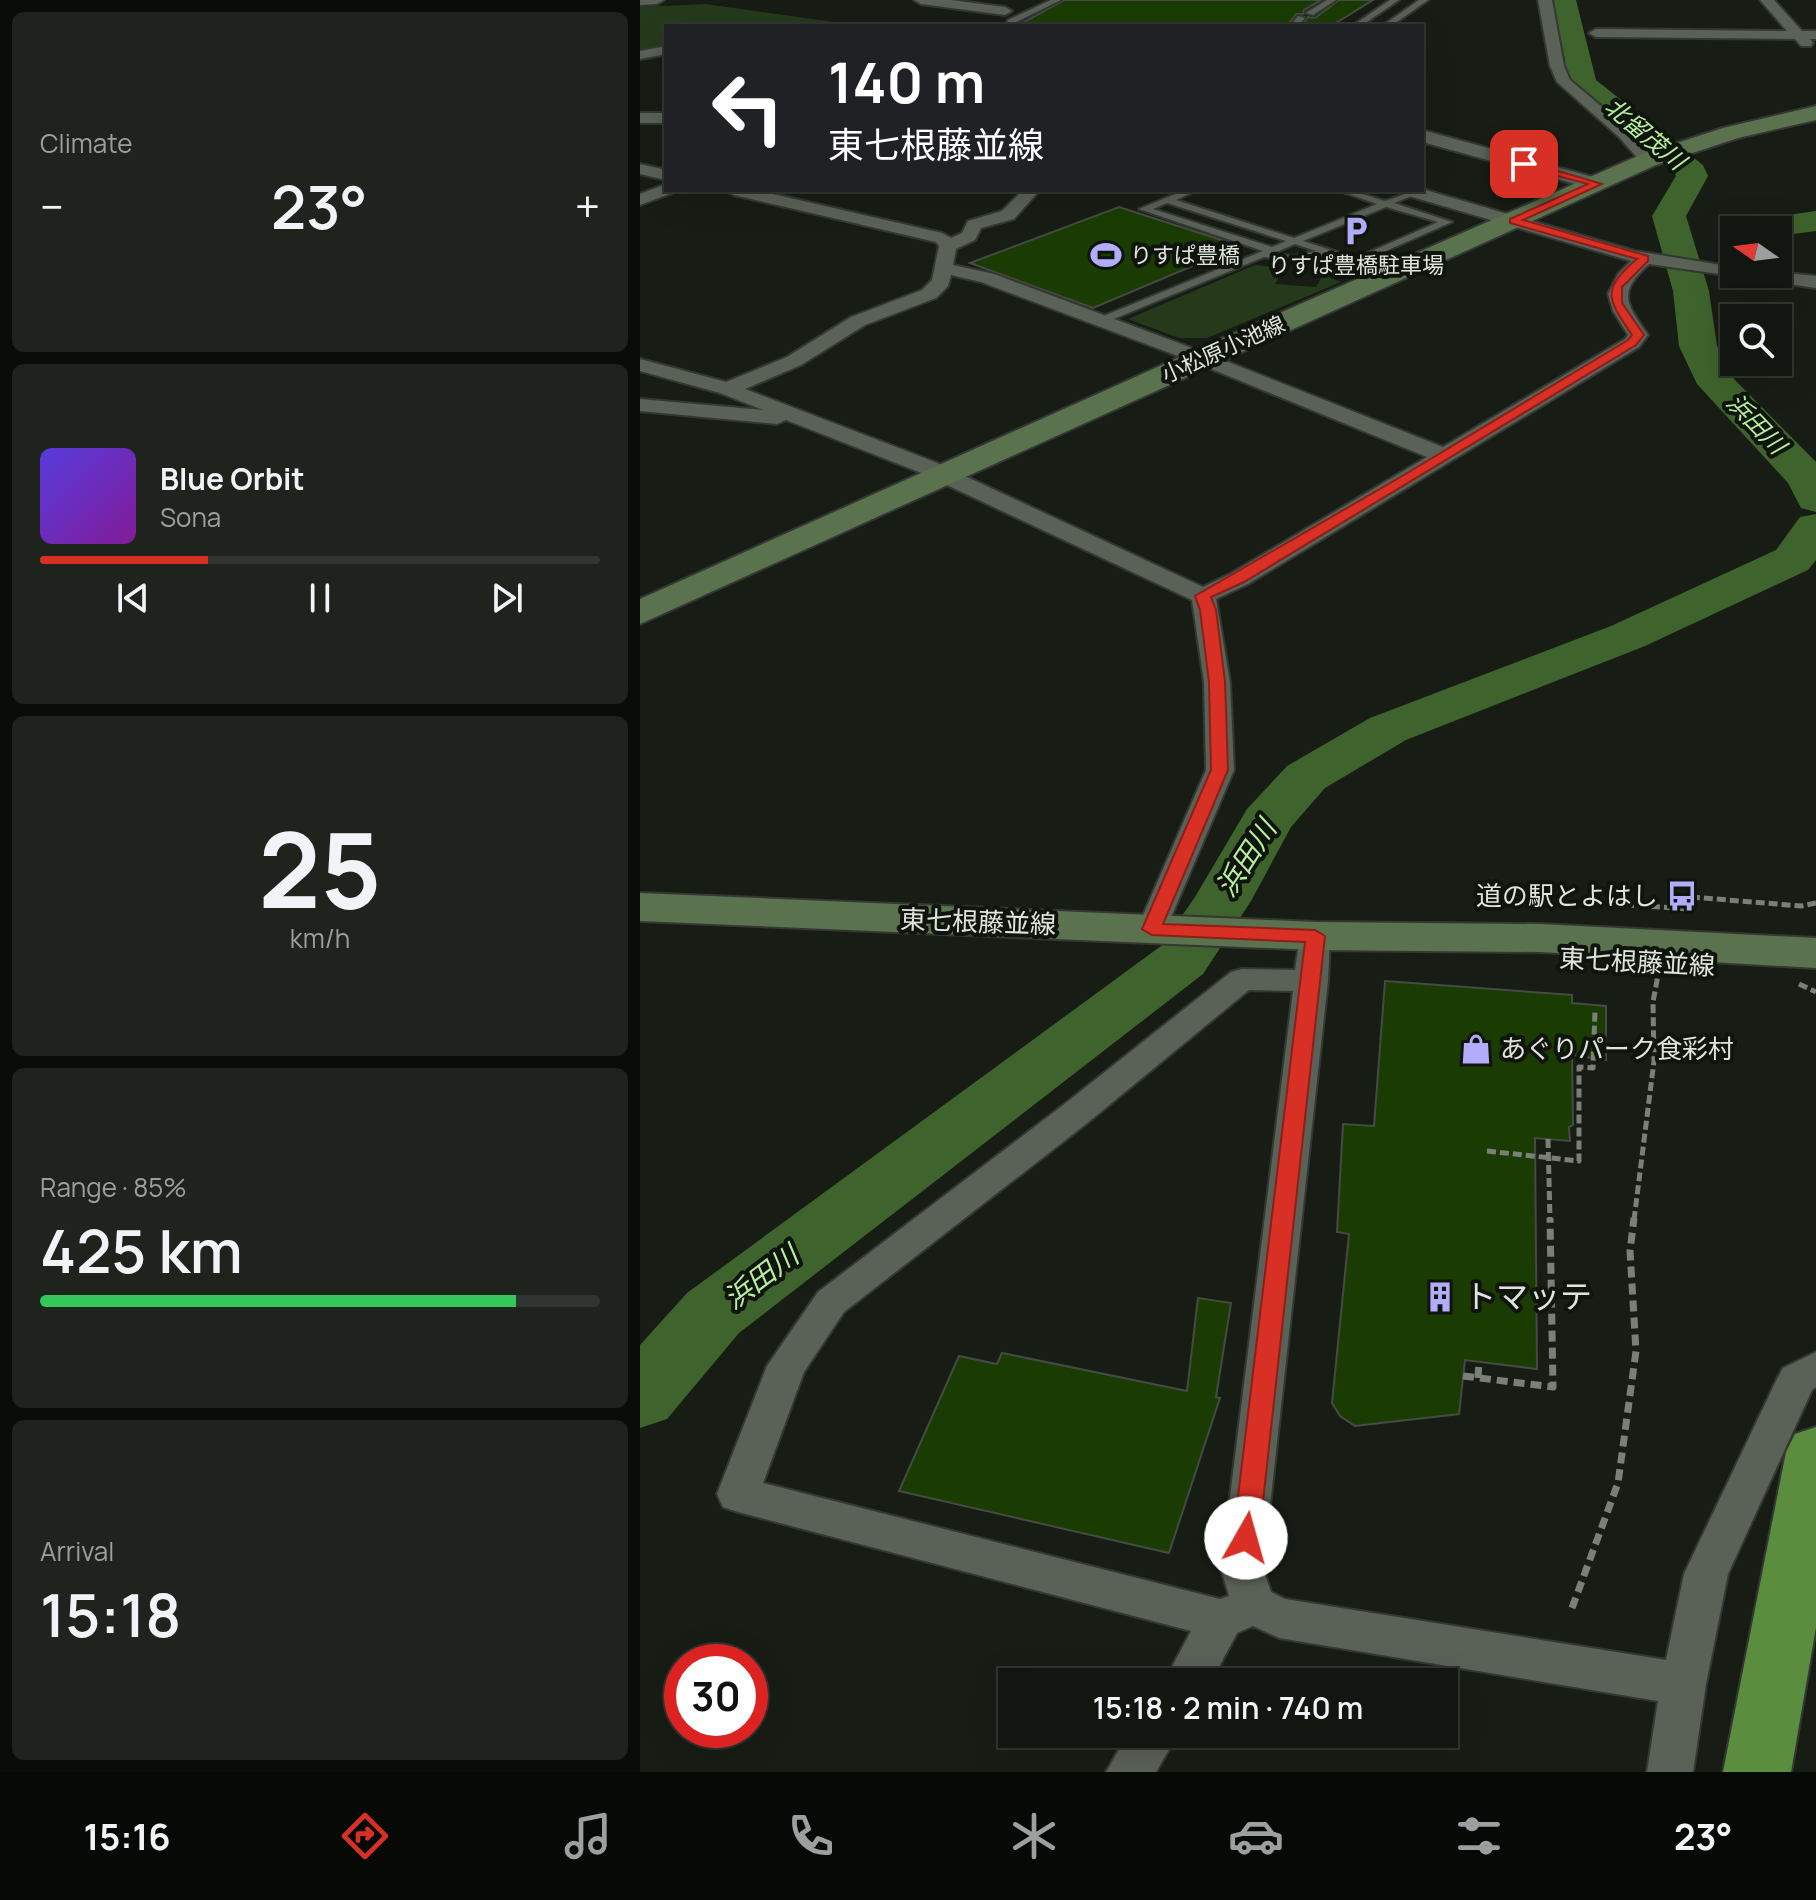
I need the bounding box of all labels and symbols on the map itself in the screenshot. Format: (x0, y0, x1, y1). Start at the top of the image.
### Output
water label: 北留茂川 (1599, 89, 1696, 178)
pin (1490, 130, 1558, 198)
parking icon: りすぱ豊橋駐車場 (1339, 214, 1373, 248)
north arrow (1720, 216, 1792, 288)
sports icon: りすぱ豊橋 (1089, 238, 1123, 272)
place label: りすぱ豊橋 (1130, 240, 1240, 270)
place label: りすぱ豊橋駐車場 (1268, 250, 1444, 280)
street label: 小松原小池線 (1157, 308, 1289, 390)
water label: 浜田川 (1720, 386, 1796, 462)
water label: 浜田川 (1206, 809, 1286, 903)
place label: 道の駅とよはし (1476, 877, 1658, 913)
bus stop icon: 道の駅とよはし (1665, 879, 1699, 913)
street label: 東七根藤並線 (899, 900, 1057, 942)
street label: 東七根藤並線 (1558, 939, 1716, 983)
place label: あぐりパーク食彩村 (1500, 1030, 1734, 1066)
shop icon: あぐりパーク食彩村 (1459, 1032, 1493, 1066)
water label: 浜田川 (715, 1234, 808, 1317)
place label: トマッテ (1464, 1274, 1592, 1318)
building icon: トマッテ (1423, 1280, 1457, 1314)
position arrow (1204, 1496, 1288, 1580)
speed limit sign: 30 (664, 1644, 768, 1748)

